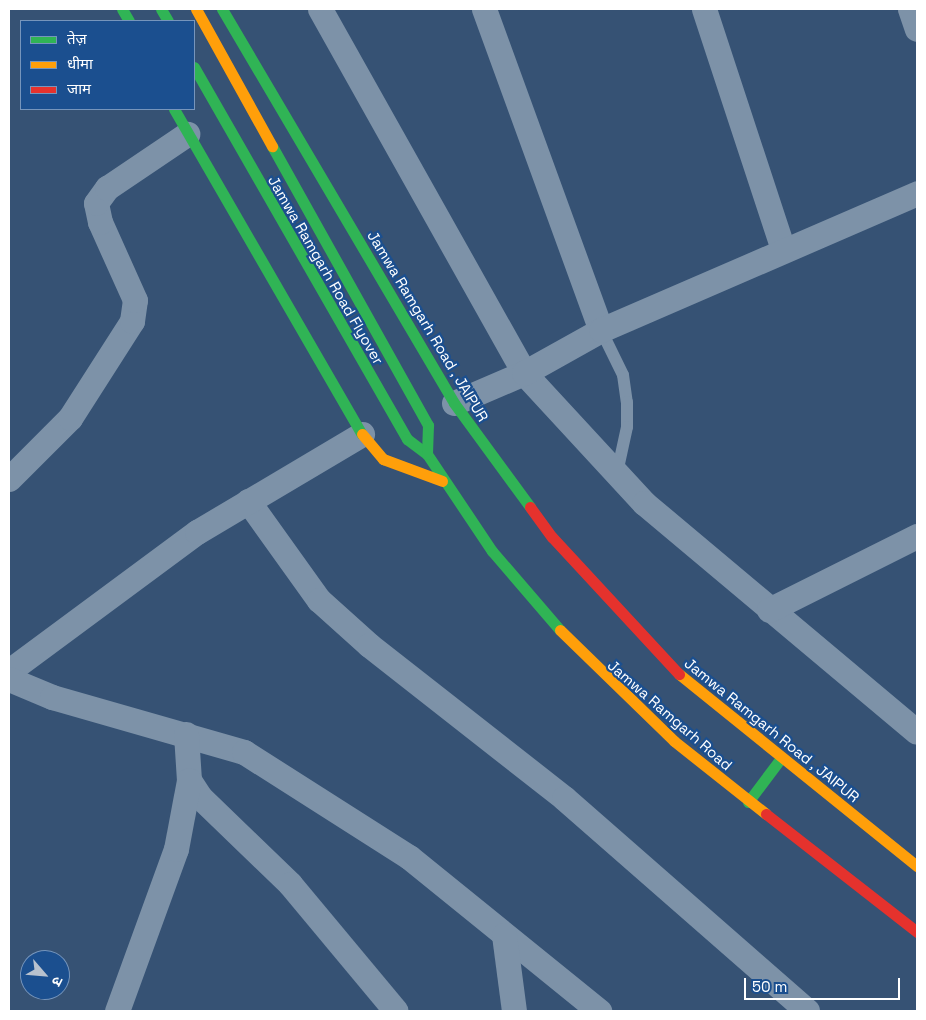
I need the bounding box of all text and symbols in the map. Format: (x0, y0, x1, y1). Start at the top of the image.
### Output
legend (20, 20, 195, 110)
text: तेज़ (67, 29, 87, 48)
text: धीमा (67, 54, 93, 73)
text: जाम (67, 79, 91, 98)
street label: Jamwa Ramgarh Road Flyover (264, 172, 388, 368)
street label: Jamwa Ramgarh Road , JAIPUR (363, 227, 493, 425)
street label: Jamwa Ramgarh Road , JAIPUR (681, 654, 863, 806)
street label: Jamwa Ramgarh Road (604, 656, 736, 774)
north arrow (20, 950, 70, 1000)
scale bar (746, 968, 902, 1000)
text: उ (48, 974, 67, 989)
text: 50 m (752, 977, 787, 996)

